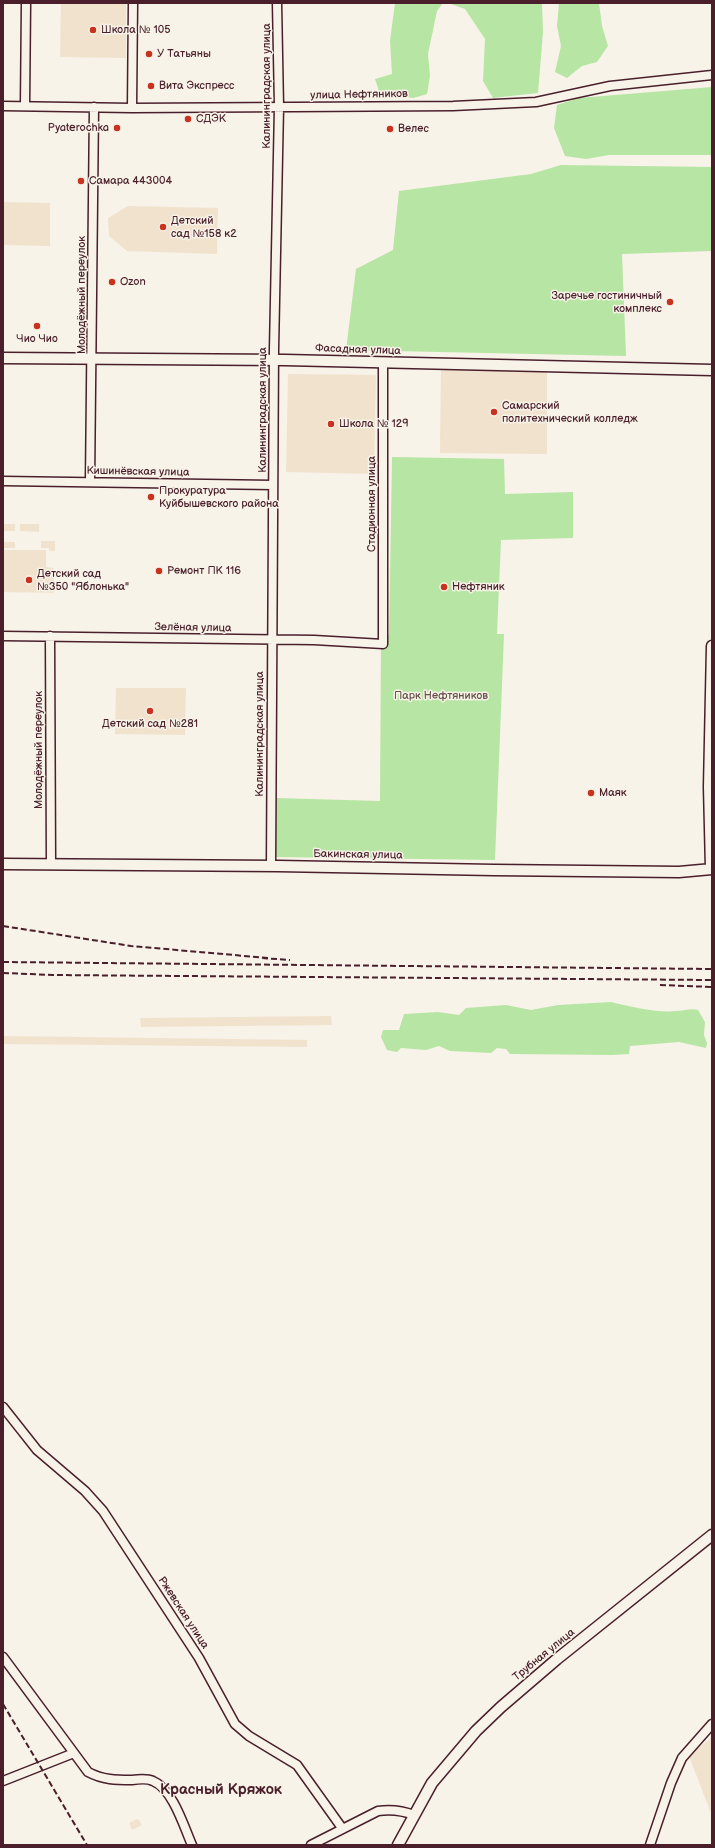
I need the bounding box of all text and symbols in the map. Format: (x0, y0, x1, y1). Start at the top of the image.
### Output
place label: Школа № 105 (101, 23, 170, 37)
street label: Калининградская улица (260, 23, 274, 149)
marker: Школа № 105 (88, 25, 98, 35)
place label: У Татьяны (157, 47, 211, 61)
marker: У Татьяны (144, 49, 154, 59)
place label: Вита Экспресс (159, 79, 235, 93)
marker: Вита Экспресс (146, 81, 156, 91)
street label: улица Нефтяников (310, 88, 408, 102)
place label: СДЭК (196, 112, 226, 126)
marker: СДЭК (183, 114, 193, 124)
place label: Pyaterochka (48, 121, 109, 135)
place label: Велес (398, 122, 429, 136)
marker: Pyaterochka (112, 123, 122, 133)
marker: Велес (385, 124, 395, 134)
place label: Самара 443004 (89, 174, 172, 188)
marker: Самара 443004 (76, 176, 86, 186)
place label: Детский сад №158 к2 (171, 214, 237, 240)
marker: Детский сад №158 к2 (158, 222, 168, 232)
street label: Молодёжный переулок (75, 236, 89, 354)
place label: Ozon (120, 275, 146, 289)
marker: Ozon (107, 277, 117, 287)
place label: Заречье гостиничный комплекс (552, 289, 662, 315)
marker: Заречье гостиничный комплекс (665, 297, 675, 307)
marker: Чио Чио (32, 321, 42, 331)
place label: Чио Чио (16, 332, 58, 346)
street label: Фасадная улица (315, 342, 401, 358)
street label: Калининградская улица (256, 347, 270, 473)
place label: Самарский политехнический колледж (502, 399, 638, 425)
marker: Самарский политехнический колледж (489, 407, 499, 417)
place label: Школа № 129 (339, 417, 409, 431)
marker: Школа № 129 (326, 419, 336, 429)
street label: Стадионная улица (365, 456, 379, 552)
street label: Кишинёвская улица (86, 465, 190, 479)
place label: Прокуратура Куйбышевского района (159, 484, 279, 510)
marker: Прокуратура Куйбышевского района (146, 492, 156, 502)
place label: Ремонт ПК 116 (167, 564, 241, 578)
marker: Ремонт ПК 116 (154, 566, 164, 576)
place label: Детский сад №350 "Яблонька" (37, 567, 129, 593)
marker: Детский сад №350 "Яблонька" (24, 575, 34, 585)
place label: Нефтяник (452, 580, 505, 594)
marker: Нефтяник (439, 582, 449, 592)
street label: Зелёная улица (154, 621, 232, 635)
street label: Калининградская улица (253, 671, 267, 797)
park label: Парк Нефтяников (394, 689, 488, 703)
street label: Молодёжный переулок (32, 691, 46, 809)
marker: Детский сад №281 (145, 706, 155, 716)
place label: Детский сад №281 (102, 717, 198, 731)
place label: Маяк (599, 786, 627, 800)
marker: Маяк (586, 788, 596, 798)
street label: Бакинская улица (313, 848, 403, 862)
street label: Ржевская улица (155, 1574, 211, 1652)
street label: Трубная улица (510, 1626, 578, 1684)
district label: Красный Кряжок (160, 1781, 282, 1799)

